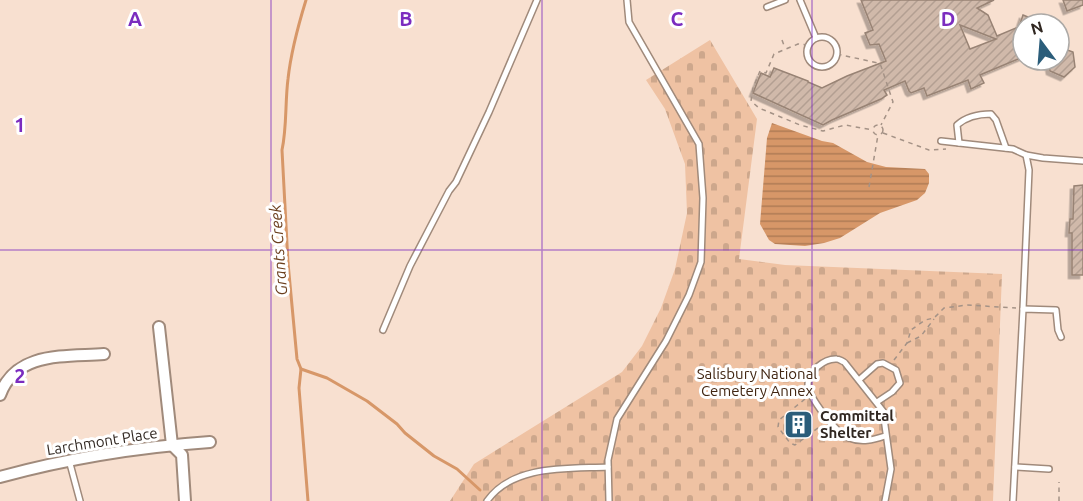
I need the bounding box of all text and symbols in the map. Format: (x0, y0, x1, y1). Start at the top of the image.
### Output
text: A (128, 7, 142, 30)
text: B (399, 7, 413, 30)
text: C (671, 7, 684, 30)
text: D (941, 7, 955, 30)
north arrow (1011, 12, 1071, 72)
text: N (1029, 17, 1045, 38)
text: 1 (14, 113, 26, 136)
water label: Grants Creek (266, 203, 290, 296)
text: 2 (14, 364, 26, 387)
park label: Salisbury National Cemetery Annex (697, 365, 817, 399)
place label: Committal Shelter (820, 407, 894, 441)
building icon: Committal Shelter (783, 408, 815, 440)
street label: Larchmont Place (45, 424, 159, 458)

